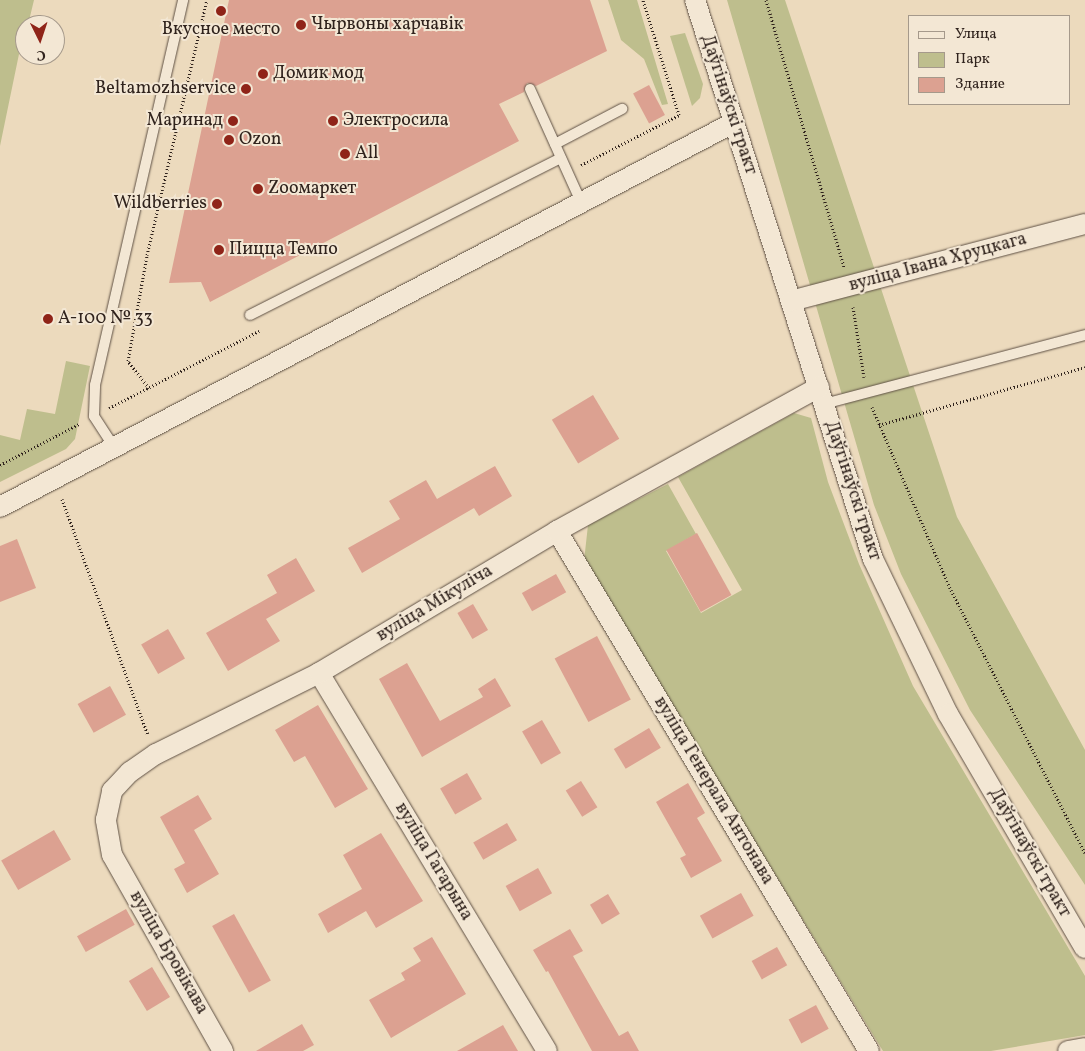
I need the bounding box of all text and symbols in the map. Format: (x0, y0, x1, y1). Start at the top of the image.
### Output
marker: Вкусное место (215, 5, 227, 17)
place label: Чырвоны харчавік (311, 14, 463, 36)
north arrow (15, 15, 65, 65)
legend (908, 15, 1070, 105)
place label: Вкусное место (162, 19, 280, 41)
marker: Чырвоны харчавік (295, 19, 307, 31)
text: Улица (955, 24, 997, 45)
street label: Даўгінаўскі тракт (695, 32, 761, 178)
text: С (36, 45, 46, 64)
text: Парк (955, 49, 990, 70)
place label: Домик мод (273, 63, 364, 85)
marker: Домик мод (257, 68, 269, 80)
text: Здание (955, 74, 1005, 95)
place label: Beltamozhservice (95, 78, 236, 100)
marker: Beltamozhservice (240, 83, 252, 95)
place label: Маринад (146, 110, 223, 132)
place label: Электросила (343, 110, 449, 132)
marker: Маринад (227, 115, 239, 127)
marker: Электросила (327, 115, 339, 127)
place label: Ozon (239, 129, 281, 151)
marker: Ozon (223, 134, 235, 146)
place label: All (355, 143, 378, 165)
marker: All (339, 148, 351, 160)
place label: Zooмаркет (268, 178, 356, 200)
marker: Zooмаркет (252, 183, 264, 195)
place label: Wildberries (113, 193, 207, 215)
marker: Wildberries (211, 198, 223, 210)
street label: вуліца Івана Хруцкага (847, 229, 1029, 297)
place label: Пицца Темпо (229, 239, 338, 261)
marker: Пицца Темпо (213, 244, 225, 256)
place label: А-100 № 33 (58, 308, 153, 330)
marker: А-100 № 33 (42, 313, 54, 325)
street label: Даўгінаўскі тракт (819, 418, 885, 564)
street label: вуліца Мікуліча (373, 561, 497, 647)
street label: вуліца Генерала Антонава (648, 693, 778, 889)
street label: Даўгінаўскі тракт (983, 784, 1075, 922)
street label: вуліца Гагарына (389, 799, 477, 925)
street label: вуліца Бровікава (124, 888, 212, 1018)

